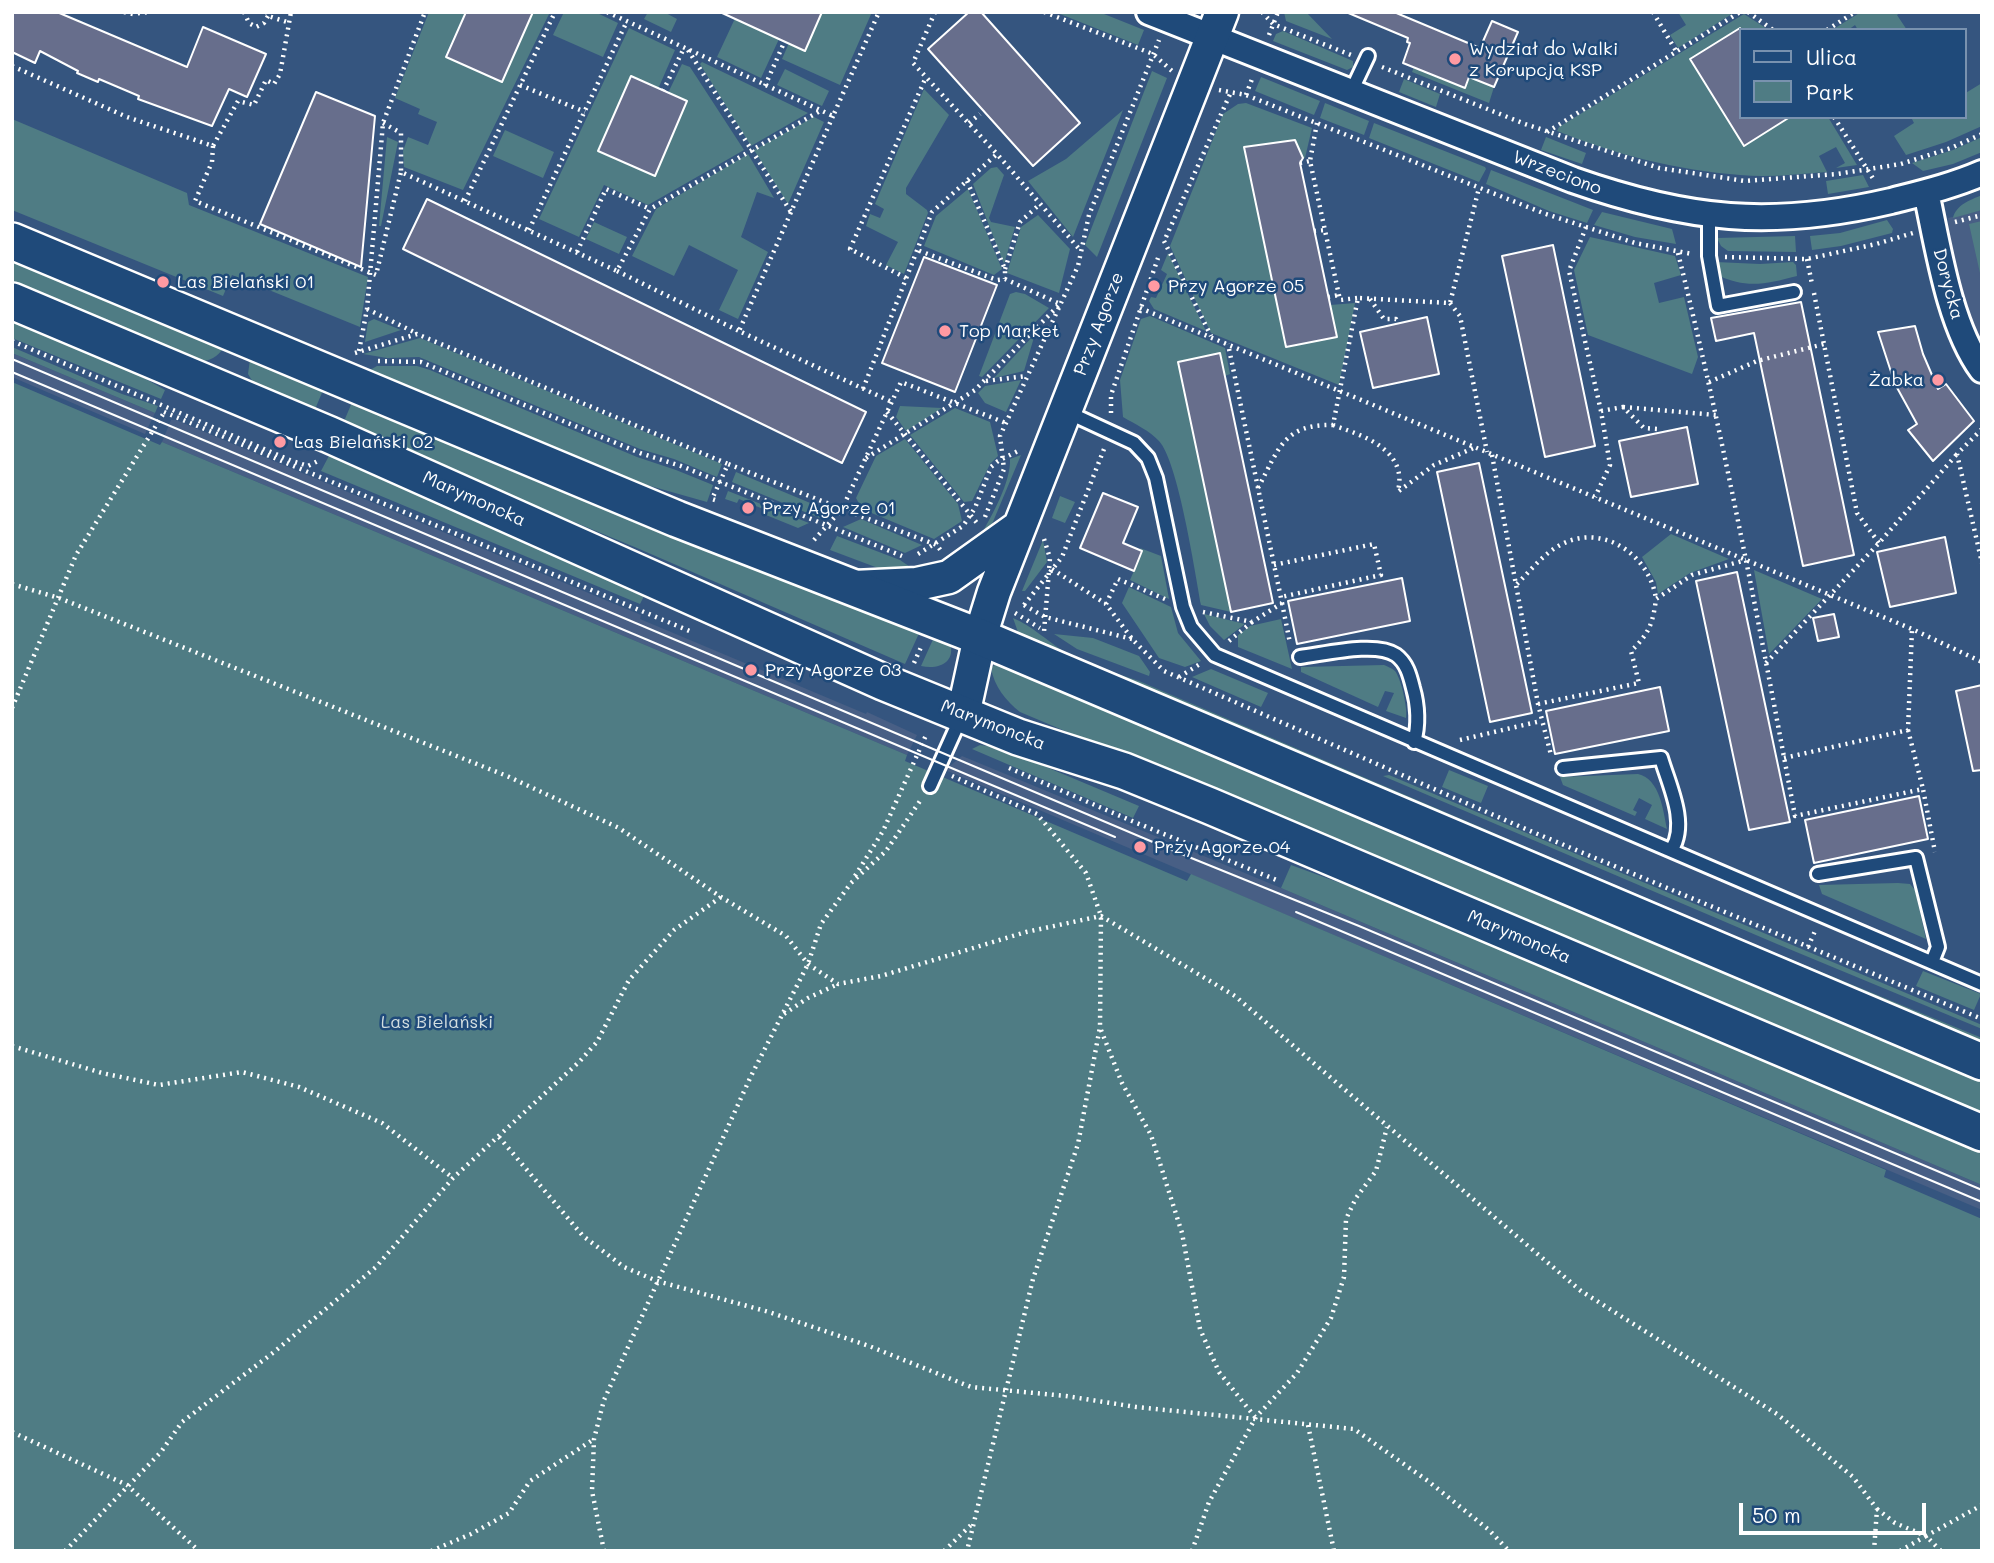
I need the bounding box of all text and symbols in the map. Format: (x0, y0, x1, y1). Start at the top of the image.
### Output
legend (1738, 28, 1966, 119)
place label: Wydział do Walki z Korupcją KSP (1469, 38, 1618, 80)
text: Ulica (1806, 43, 1857, 70)
marker: Wydział do Walki z Korupcją KSP (1447, 51, 1463, 67)
text: Park (1806, 78, 1854, 105)
street label: Wrzeciono (1510, 146, 1604, 200)
street label: Dorycka (1928, 246, 1968, 322)
street label: Przy Agorze (1069, 269, 1129, 379)
place label: Las Bielański 01 (177, 271, 314, 293)
marker: Las Bielański 01 (155, 274, 171, 290)
place label: Przy Agorze 05 (1168, 275, 1304, 297)
marker: Przy Agorze 05 (1146, 278, 1162, 294)
place label: Top Market (959, 320, 1060, 342)
marker: Top Market (937, 323, 953, 339)
place label: Żabka (1868, 369, 1924, 391)
marker: Żabka (1930, 372, 1946, 388)
place label: Las Bielański 02 (294, 431, 433, 453)
marker: Las Bielański 02 (272, 434, 288, 450)
street label: Marymoncka (419, 467, 529, 531)
place label: Przy Agorze 01 (762, 497, 896, 519)
marker: Przy Agorze 01 (740, 500, 756, 516)
place label: Przy Agorze 03 (765, 659, 901, 681)
marker: Przy Agorze 03 (743, 662, 759, 678)
street label: Marymoncka (938, 695, 1048, 755)
place label: Przy Agorze 04 (1154, 836, 1290, 858)
marker: Przy Agorze 04 (1132, 839, 1148, 855)
street label: Marymoncka (1464, 906, 1574, 968)
park label: Las Bielański (381, 1011, 493, 1033)
scale bar (1742, 1490, 1929, 1534)
text: 50 m (1752, 1501, 1801, 1528)

